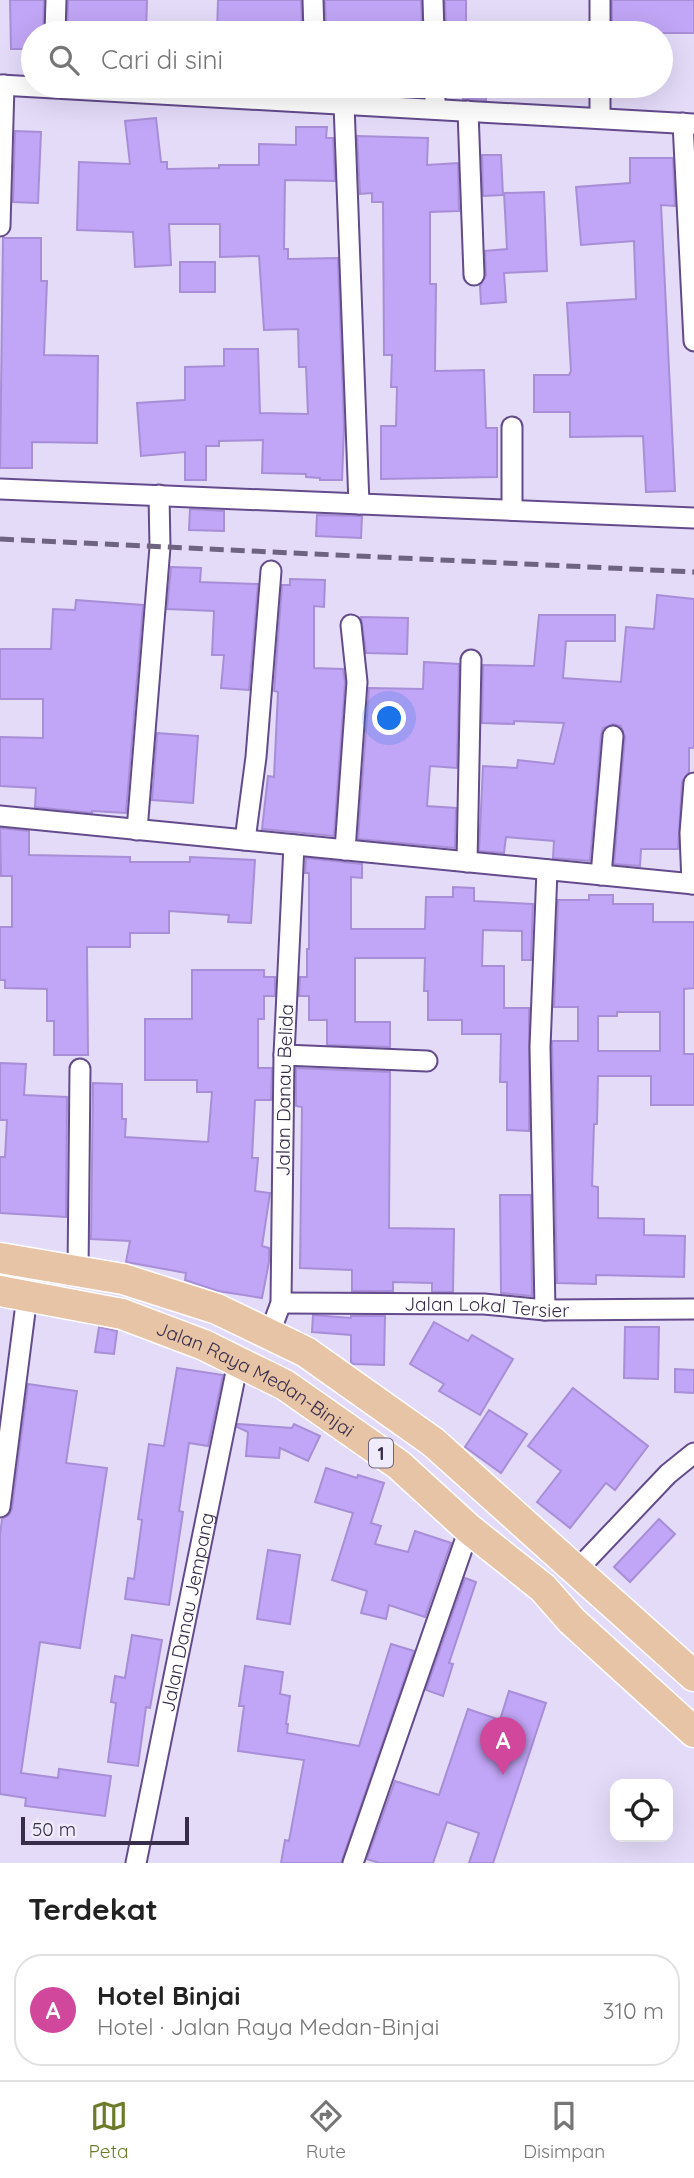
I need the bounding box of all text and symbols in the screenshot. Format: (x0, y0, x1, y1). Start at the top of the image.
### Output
search box (21, 21, 673, 98)
icon: search (45, 41, 83, 79)
text: Cari di sini (101, 43, 223, 76)
your location (372, 701, 406, 735)
street label: Jalan Danau Belida (271, 1003, 298, 1177)
street label: Jalan Lokal Tersier (404, 1292, 570, 1322)
street label: Jalan Raya Medan-Binjai (153, 1316, 359, 1442)
road number: 1 (369, 1438, 393, 1468)
street label: Jalan Danau Jempang (155, 1510, 219, 1714)
pin: A (480, 1717, 526, 1775)
map controls (610, 1779, 673, 1842)
button: locate (610, 1779, 673, 1842)
scale bar (21, 1814, 189, 1846)
text: 50 m (32, 1817, 76, 1841)
text: Terdekat (28, 1890, 158, 1928)
text: Hotel Binjai (97, 1979, 240, 2012)
text: A (46, 1996, 60, 2025)
text: 310 m (602, 1996, 664, 2025)
text: Hotel · Jalan Raya Medan-Binjai (97, 2012, 440, 2041)
tab: Peta (89, 2097, 128, 2163)
tab: Rute (306, 2097, 346, 2163)
tab: Disimpan (523, 2097, 605, 2163)

